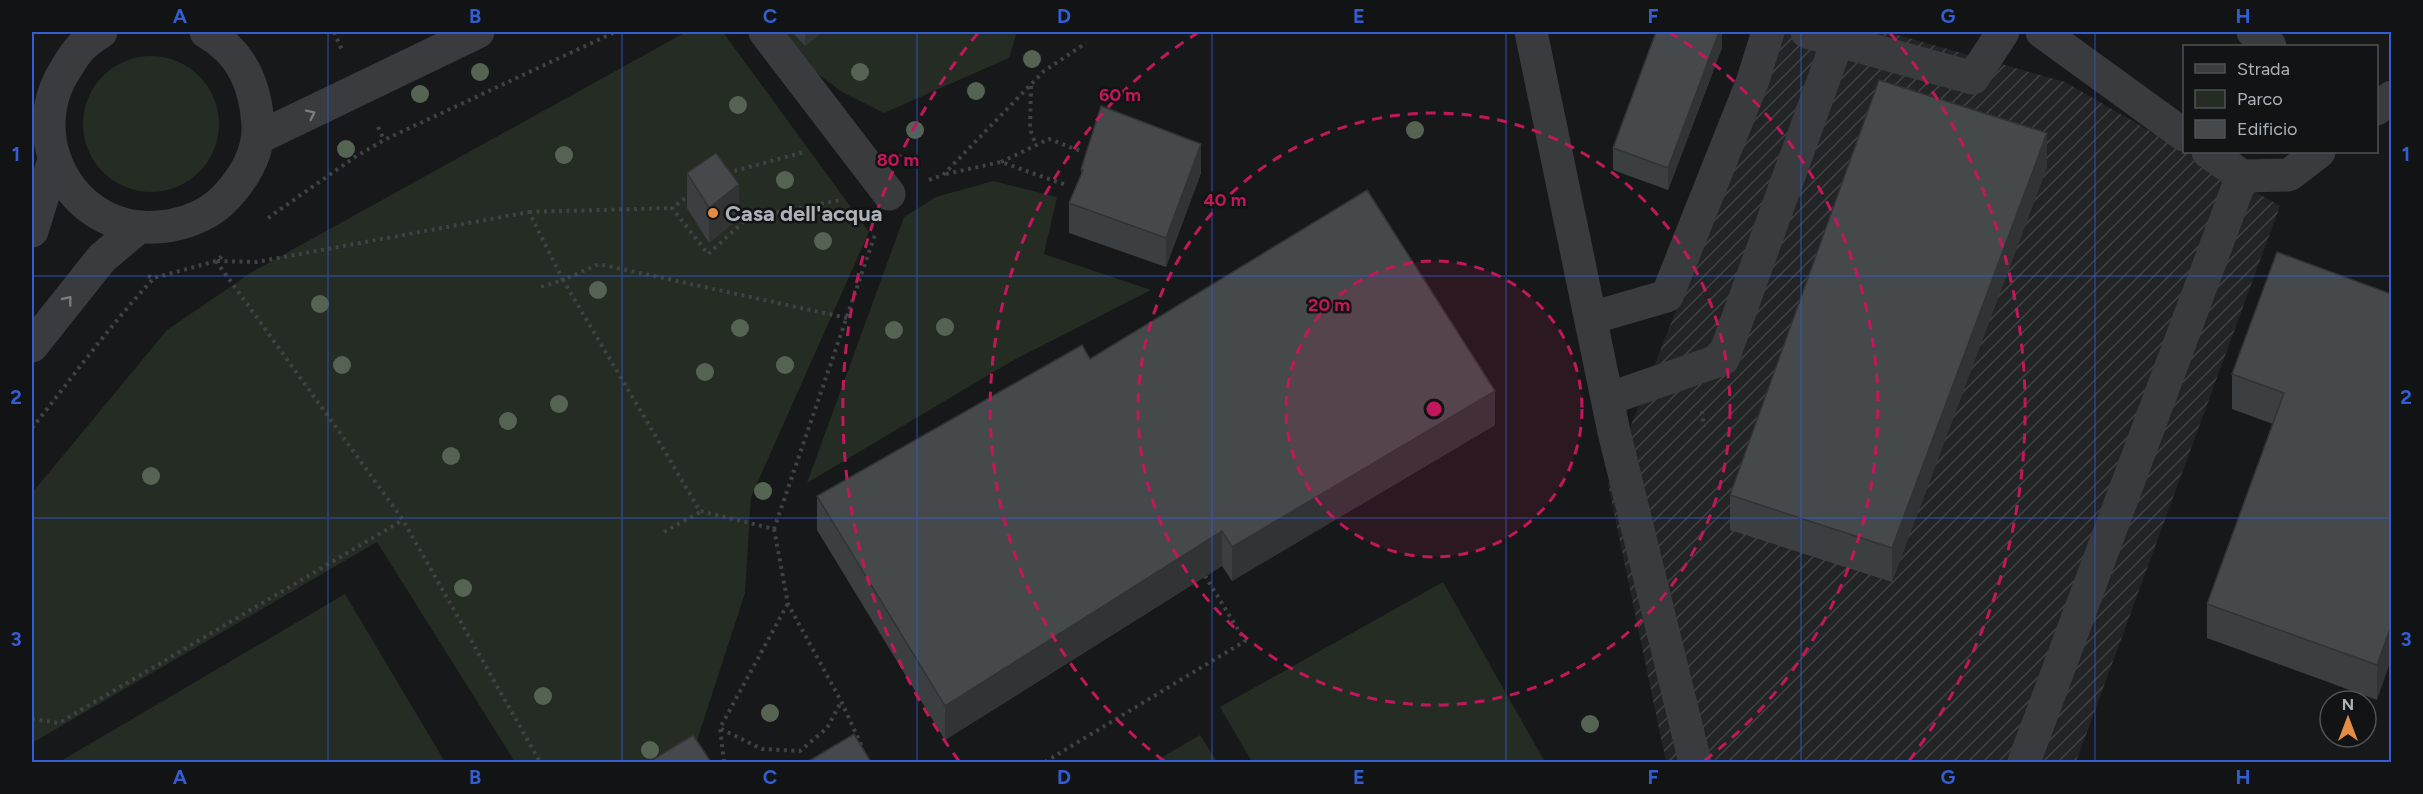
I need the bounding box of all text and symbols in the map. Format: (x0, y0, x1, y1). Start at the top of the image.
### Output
text: A (173, 4, 188, 28)
text: B (469, 4, 481, 28)
text: C (763, 4, 777, 28)
text: D (1057, 4, 1071, 28)
text: E (1353, 4, 1365, 28)
text: F (1647, 4, 1659, 28)
text: G (1941, 4, 1956, 28)
text: H (2236, 4, 2251, 28)
legend (2183, 45, 2378, 153)
text: Strada (2237, 58, 2290, 80)
text: 60 m (1099, 84, 1141, 106)
text: Parco (2237, 88, 2283, 110)
one-way arrow (305, 110, 316, 121)
text: Edificio (2237, 118, 2298, 140)
text: 1 (12, 142, 20, 166)
text: 1 (2402, 142, 2410, 166)
text: 80 m (877, 149, 919, 171)
text: 40 m (1203, 189, 1247, 211)
place label: Casa dell'acqua (725, 200, 882, 227)
marker: Casa dell'acqua (706, 206, 720, 220)
text: 20 m (1308, 294, 1350, 316)
one-way arrow (61, 296, 72, 307)
text: 2 (10, 385, 22, 409)
text: 2 (2400, 385, 2412, 409)
centre of rings (1424, 399, 1444, 419)
text: 3 (10, 627, 22, 651)
text: 3 (2400, 627, 2412, 651)
north arrow (2318, 689, 2378, 749)
text: N (2342, 695, 2354, 714)
text: A (173, 765, 188, 789)
text: B (469, 765, 481, 789)
text: C (763, 765, 777, 789)
text: D (1057, 765, 1071, 789)
text: E (1353, 765, 1365, 789)
text: F (1647, 765, 1659, 789)
text: G (1941, 765, 1956, 789)
text: H (2236, 765, 2251, 789)

